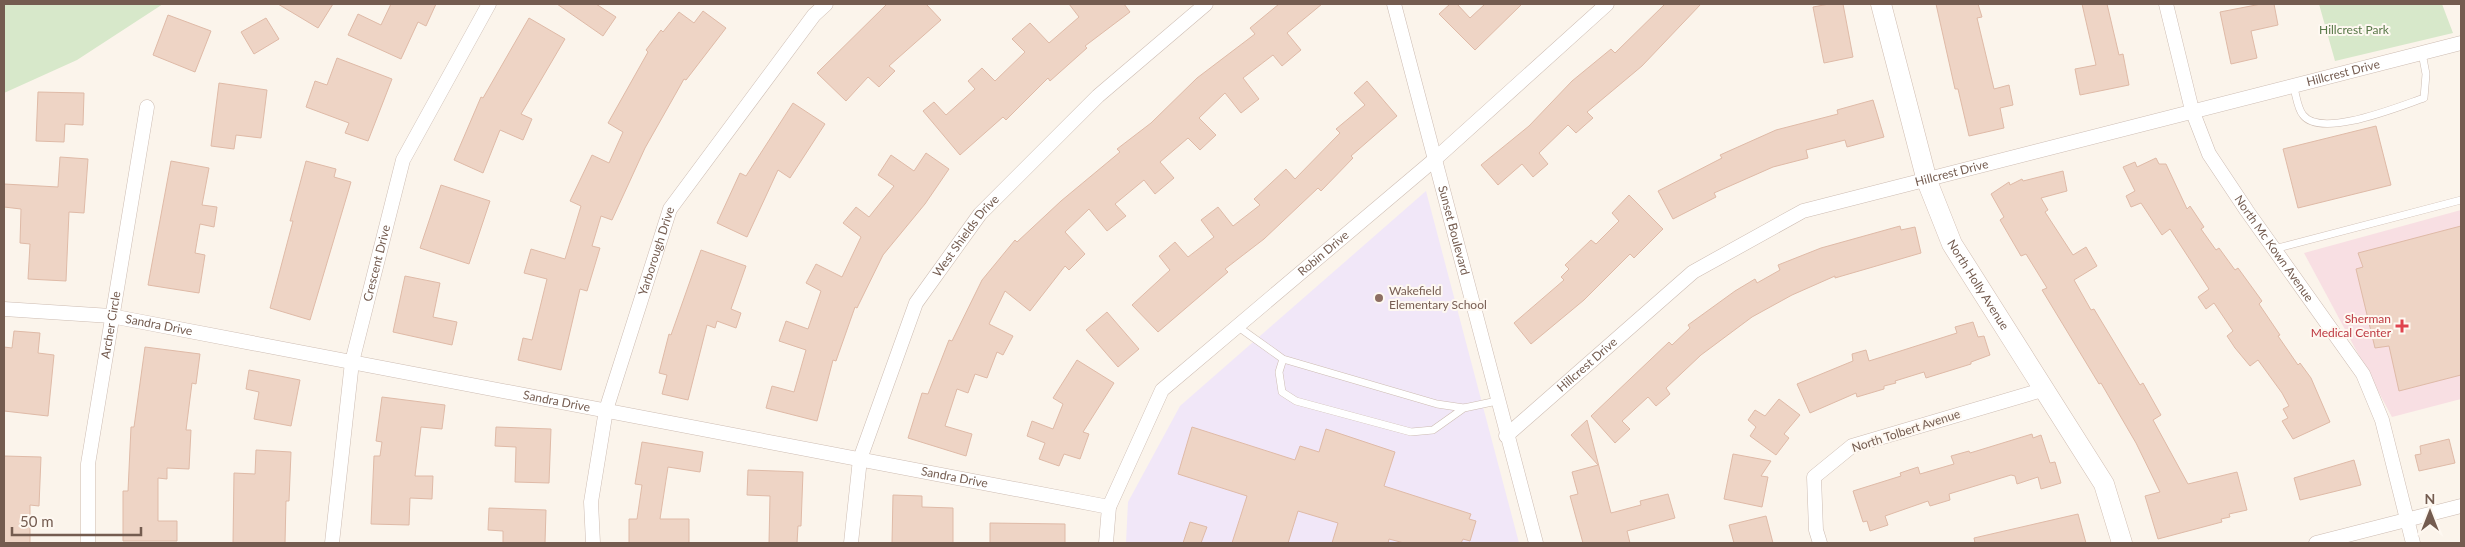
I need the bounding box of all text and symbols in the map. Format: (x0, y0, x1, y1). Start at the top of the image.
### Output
park label: Hillcrest Park (2319, 22, 2390, 37)
street label: Hillcrest Drive (2305, 56, 2381, 89)
street label: Hillcrest Drive (1913, 156, 1990, 189)
street label: Sunset Boulevard (1435, 184, 1473, 276)
street label: West Shields Drive (929, 191, 1002, 279)
street label: North Mc Kown Avenue (2232, 192, 2317, 304)
street label: Yarborough Drive (635, 205, 677, 297)
street label: Crescent Drive (360, 223, 393, 303)
street label: Robin Drive (1295, 227, 1352, 279)
street label: North Holly Avenue (1944, 237, 2012, 333)
place label: Wakefield Elementary School (1389, 283, 1487, 312)
street label: Archer Circle (98, 290, 123, 360)
marker: Wakefield Elementary School (1373, 292, 1385, 304)
street label: Sandra Drive (124, 311, 194, 338)
place label: Sherman Medical Center (2311, 311, 2392, 340)
marker: Sherman Medical Center (2395, 319, 2409, 333)
street label: Hillcrest Drive (1554, 334, 1620, 395)
street label: Sandra Drive (522, 387, 591, 415)
street label: North Tolbert Avenue (1850, 406, 1962, 455)
street label: Sandra Drive (920, 463, 989, 491)
north arrow (2405, 487, 2455, 537)
text: N (2425, 490, 2435, 507)
scale bar (12, 504, 141, 536)
text: 50 m (20, 512, 54, 530)

